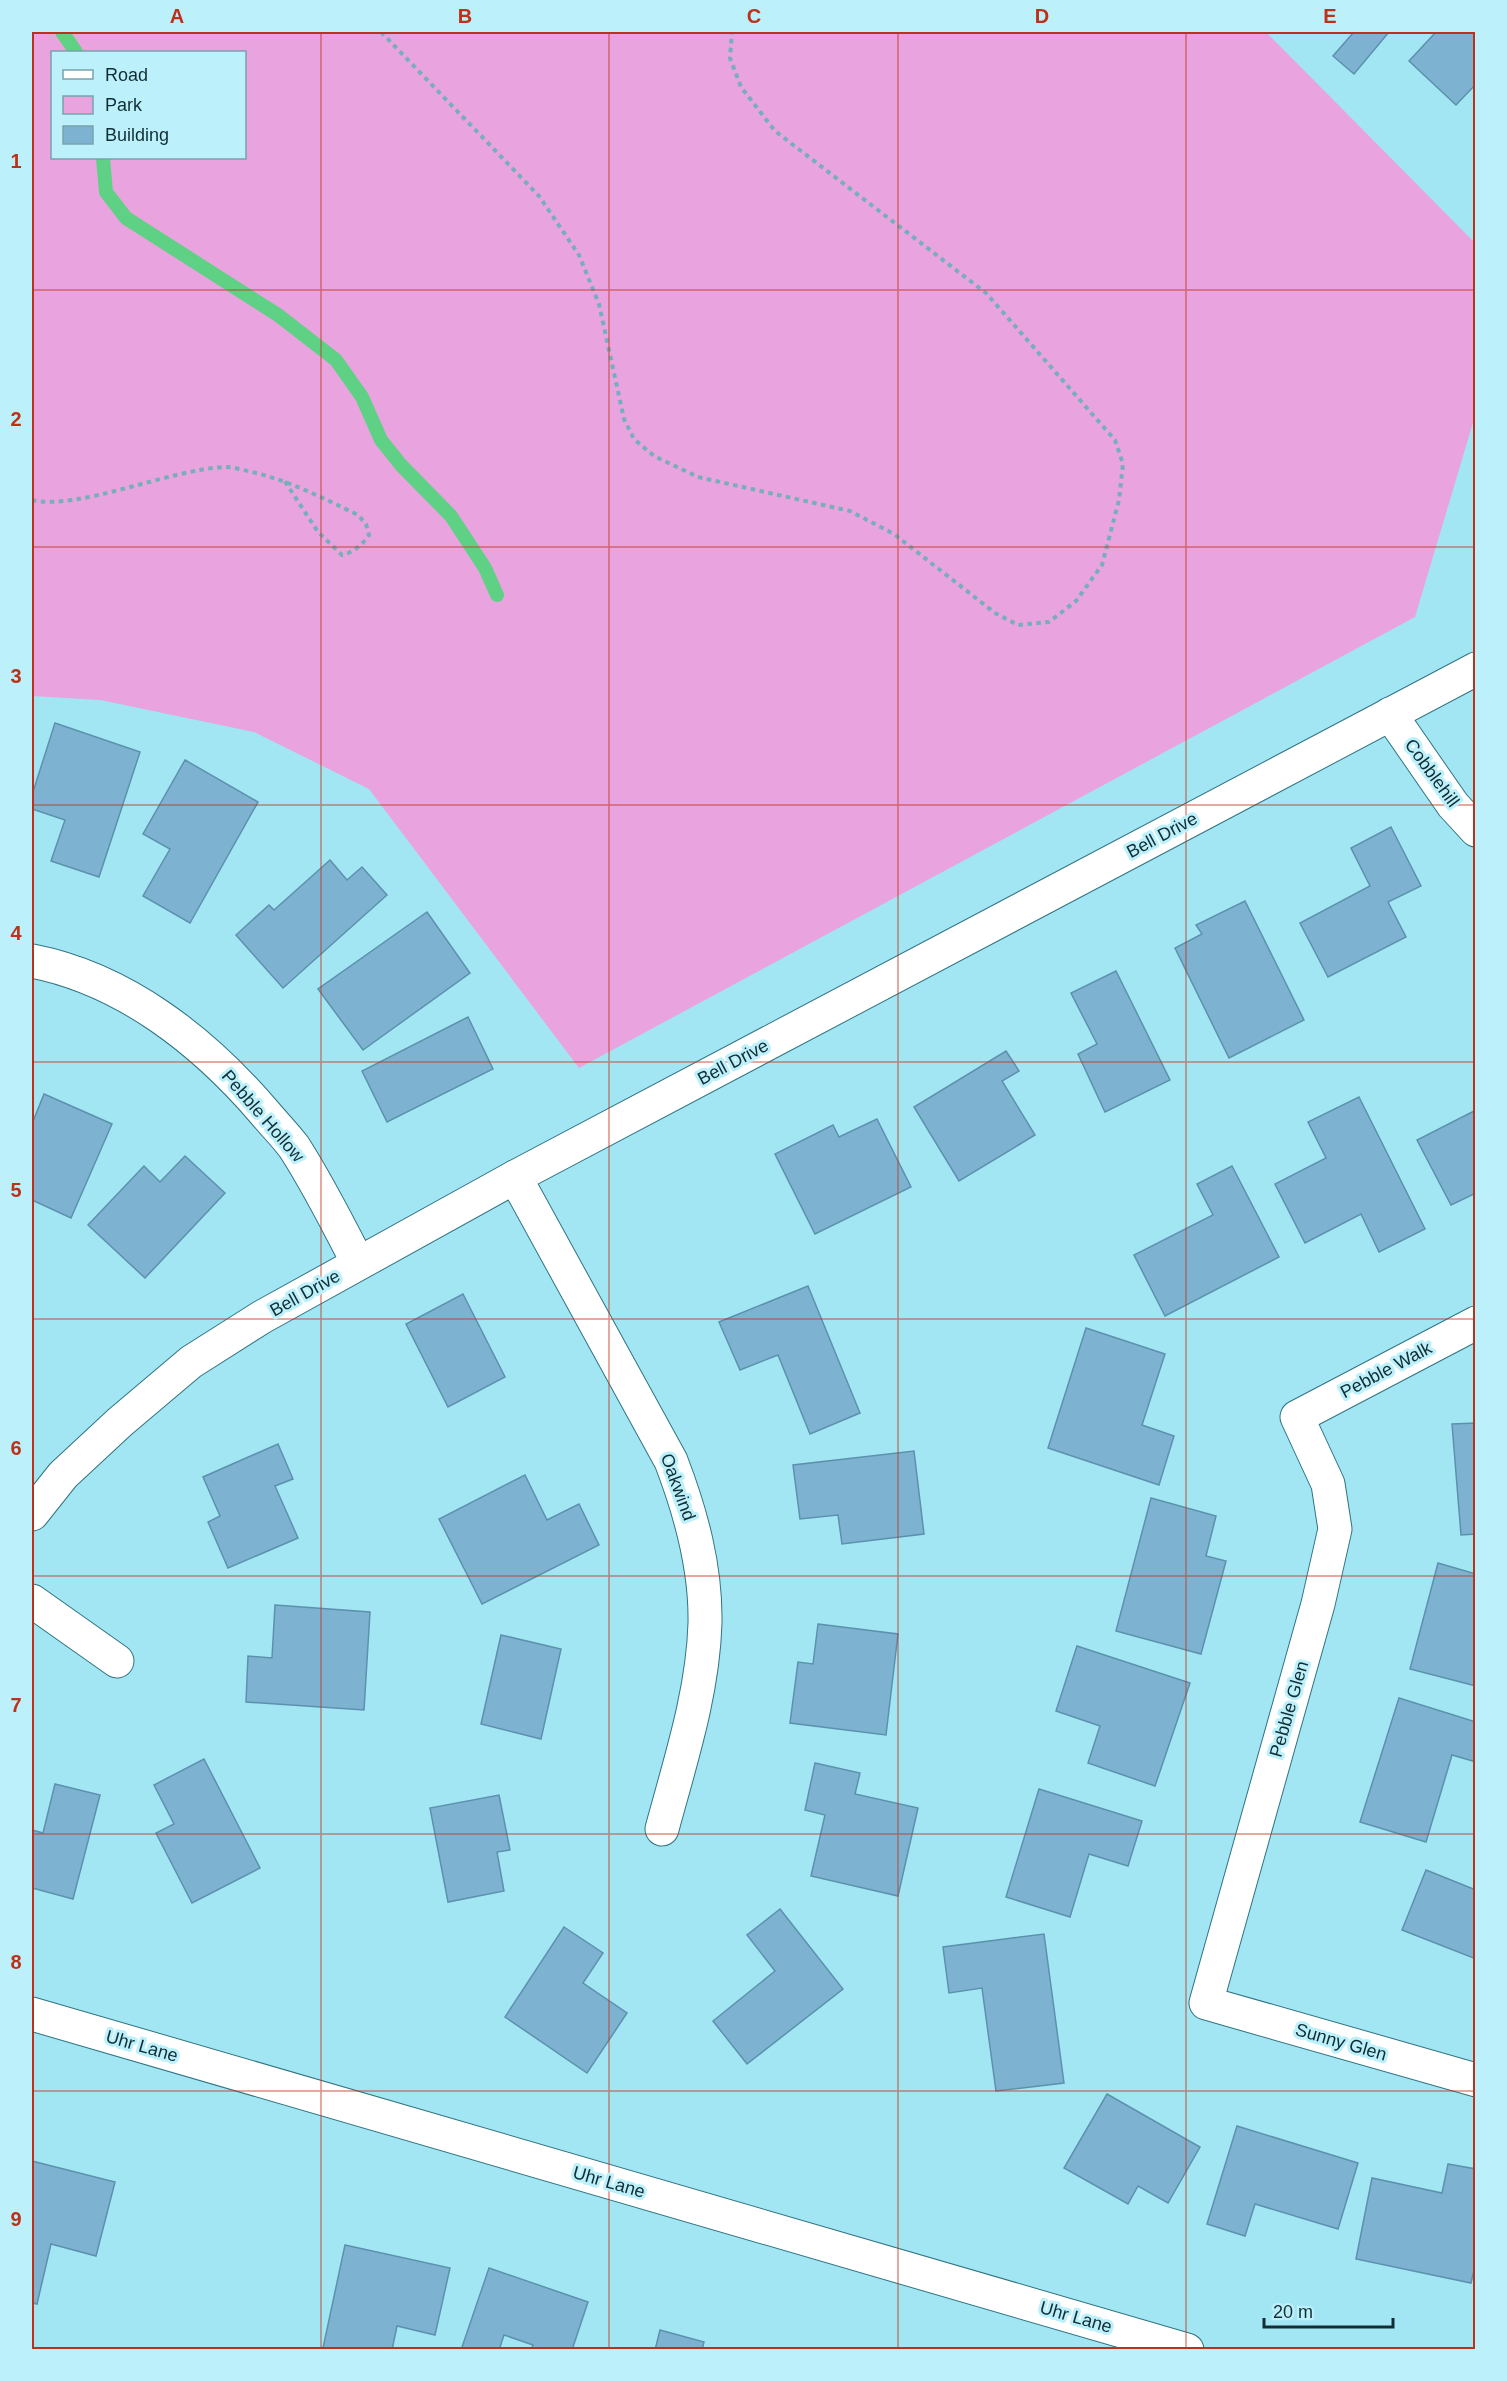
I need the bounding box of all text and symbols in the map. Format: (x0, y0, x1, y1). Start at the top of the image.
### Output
text: A (170, 5, 184, 27)
text: B (458, 5, 472, 27)
text: C (747, 5, 761, 27)
text: D (1035, 5, 1049, 27)
text: E (1323, 5, 1337, 27)
legend (51, 51, 246, 159)
text: Road (105, 65, 148, 85)
text: Park (105, 95, 143, 115)
text: Building (105, 125, 169, 145)
text: 1 (10, 150, 22, 172)
text: 2 (10, 408, 22, 430)
text: 3 (10, 665, 22, 687)
street label: Cobblehill (1401, 735, 1463, 811)
street label: Bell Drive (1123, 808, 1201, 862)
text: 4 (10, 922, 22, 944)
street label: Bell Drive (694, 1035, 772, 1089)
street label: Pebble Hollow (218, 1066, 309, 1167)
text: 5 (10, 1179, 22, 1201)
street label: Bell Drive (266, 1266, 344, 1320)
street label: Pebble Walk (1337, 1337, 1436, 1402)
text: 6 (10, 1437, 22, 1459)
street label: Oakwind (657, 1451, 699, 1523)
street label: Pebble Glen (1266, 1659, 1312, 1759)
text: 7 (10, 1694, 22, 1716)
text: 8 (10, 1951, 22, 1973)
street label: Sunny Glen (1293, 2019, 1389, 2065)
street label: Uhr Lane (104, 2026, 180, 2066)
street label: Uhr Lane (571, 2162, 647, 2202)
text: 9 (10, 2208, 22, 2230)
scale bar (1264, 2291, 1393, 2329)
street label: Uhr Lane (1038, 2297, 1114, 2337)
text: 20 m (1273, 2302, 1313, 2322)

